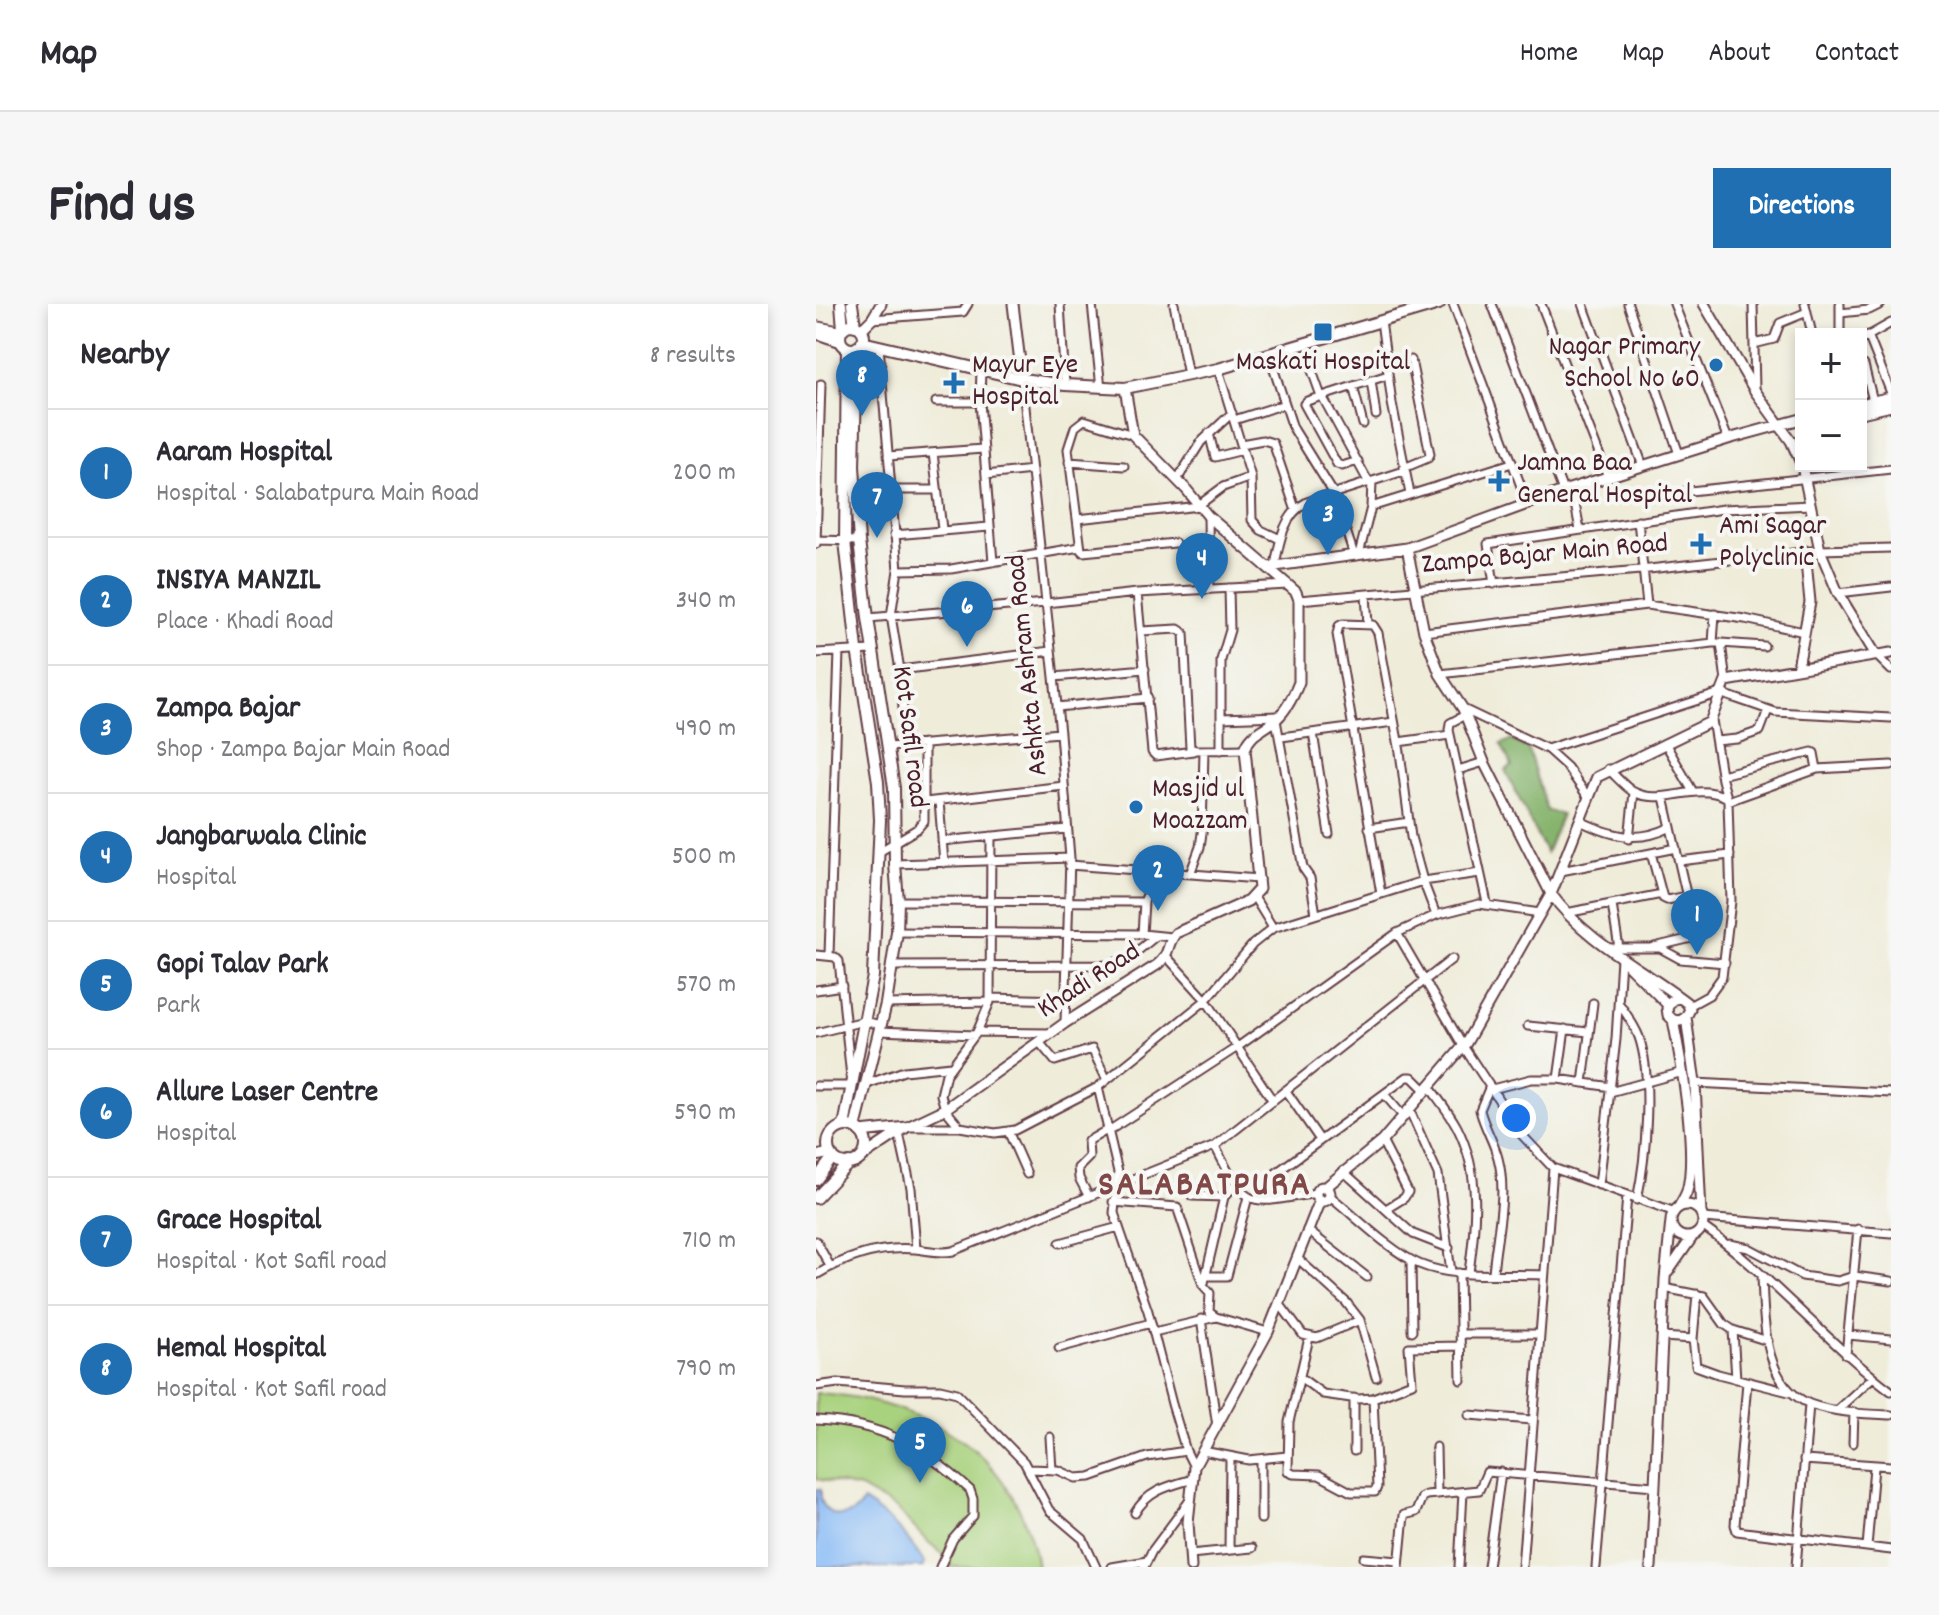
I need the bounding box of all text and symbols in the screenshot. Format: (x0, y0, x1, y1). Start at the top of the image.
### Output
text: Map (40, 28, 98, 83)
text: Home (1520, 35, 1578, 75)
text: Map (1622, 35, 1664, 75)
text: About (1708, 35, 1771, 75)
text: Contact (1815, 35, 1899, 75)
text: Find us (48, 168, 196, 248)
button: Directions (1713, 168, 1891, 248)
marker: Maskati Hospital (1312, 321, 1334, 343)
map controls (1795, 328, 1867, 472)
button: + (1795, 328, 1867, 400)
place label: Nagar Primary School No 60 (1549, 329, 1701, 401)
text: Nearby (80, 332, 169, 381)
text: 8 results (650, 338, 736, 375)
place label: Maskati Hospital (1236, 344, 1411, 384)
place label: Mayur Eye Hospital (972, 347, 1078, 419)
pin: 8 (836, 350, 888, 416)
marker: Nagar Primary School No 60 (1707, 356, 1725, 374)
marker: Mayur Eye Hospital (943, 372, 965, 394)
button: − (1795, 400, 1867, 472)
text: Aaram Hospital (156, 433, 332, 476)
place label: Jamna Baa General Hospital (1517, 445, 1692, 517)
text: 1 (103, 455, 109, 492)
text: 200 m (672, 455, 736, 492)
marker: Jamna Baa General Hospital (1488, 470, 1510, 492)
pin: 7 (851, 472, 903, 538)
text: Hospital · Salabatpura Main Road (156, 476, 479, 513)
pin: 3 (1302, 489, 1354, 555)
place label: Ami Sagar Polyclinic (1719, 508, 1827, 580)
street label: Zampa Bajar Main Road (1420, 525, 1670, 587)
pin: 4 (1176, 533, 1228, 599)
marker: Ami Sagar Polyclinic (1690, 533, 1712, 555)
street label: Ashkta Ashram Road (997, 552, 1061, 778)
text: INSIYA MANZIL (156, 561, 320, 604)
pin: 6 (941, 581, 993, 647)
text: 2 (100, 583, 112, 620)
text: 340 m (676, 583, 736, 620)
text: Place · Khadi Road (156, 604, 334, 641)
street label: Kot Safil road (879, 664, 937, 810)
text: Zampa Bajar (156, 689, 300, 732)
text: 3 (100, 711, 112, 748)
text: 490 m (675, 711, 736, 748)
text: Shop · Zampa Bajar Main Road (156, 732, 450, 769)
place label: Masjid ul Moazzam (1152, 771, 1248, 843)
marker: Masjid ul Moazzam (1127, 798, 1145, 816)
text: Jangbarwala Clinic (156, 817, 367, 860)
text: 4 (101, 839, 111, 876)
text: 500 m (672, 839, 736, 876)
pin: 2 (1132, 845, 1184, 911)
text: Hospital (156, 860, 237, 897)
pin: 1 (1671, 889, 1723, 955)
street label: Khadi Road (1030, 934, 1150, 1030)
text: Gopi Talav Park (156, 945, 328, 988)
text: 5 (100, 967, 112, 1004)
text: 570 m (676, 967, 736, 1004)
text: Park (156, 988, 200, 1025)
text: Allure Laser Centre (156, 1073, 378, 1116)
text: 6 (100, 1095, 112, 1132)
text: 590 m (674, 1095, 736, 1132)
your location (1496, 1098, 1536, 1138)
text: Hospital (156, 1116, 237, 1153)
district label: SALABATPURA (1098, 1161, 1312, 1213)
text: Grace Hospital (156, 1201, 321, 1244)
text: 7 (101, 1223, 111, 1260)
text: 710 m (682, 1223, 736, 1260)
text: Hospital · Kot Safil road (156, 1244, 387, 1281)
text: Hemal Hospital (156, 1329, 326, 1372)
text: 8 (101, 1351, 111, 1388)
text: 790 m (676, 1351, 736, 1388)
text: Hospital · Kot Safil road (156, 1372, 387, 1409)
pin: 5 (894, 1417, 946, 1483)

